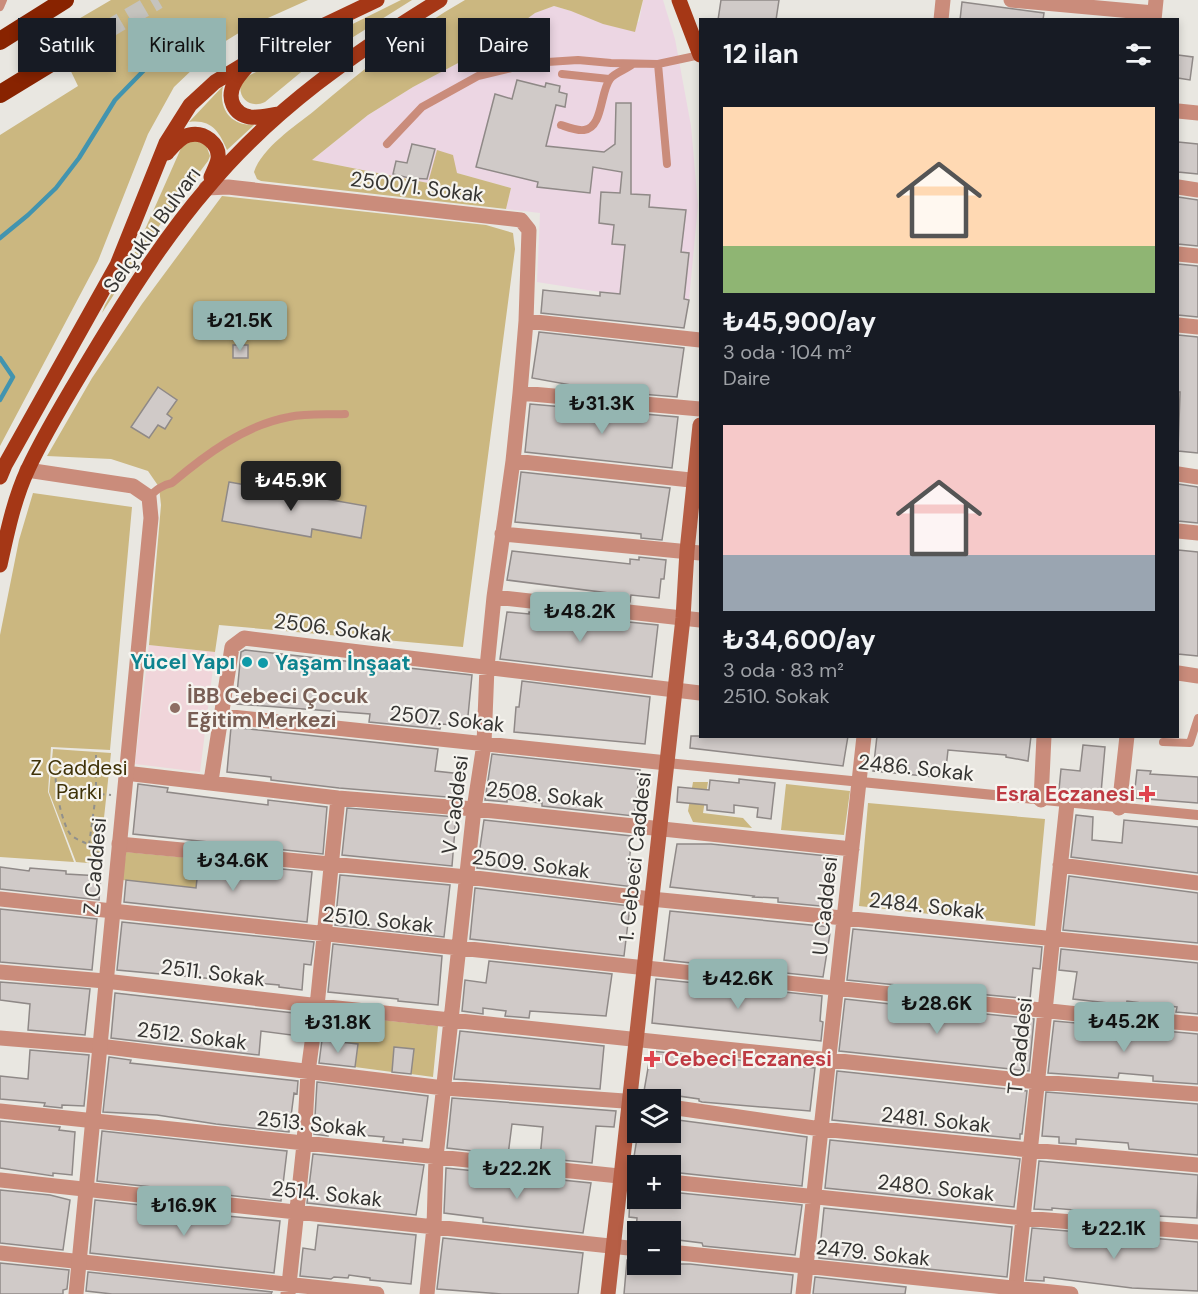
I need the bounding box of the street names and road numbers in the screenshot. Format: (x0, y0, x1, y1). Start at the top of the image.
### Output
street label: Selçuklu Bulvarı (97, 161, 207, 299)
street label: 2500/1. Sokak (349, 165, 486, 209)
street label: 2506. Sokak (272, 607, 394, 649)
street label: 2507. Sokak (388, 699, 506, 739)
street label: 2486. Sokak (857, 748, 976, 788)
street label: V Caddesi (435, 754, 475, 856)
street label: 1. Cebeci Caddesi (612, 771, 658, 943)
street label: 2508. Sokak (484, 775, 606, 815)
street label: Z Caddesi (77, 817, 113, 915)
street label: 2509. Sokak (470, 843, 592, 885)
street label: U Caddesi (806, 855, 844, 957)
street label: 2484. Sokak (867, 886, 987, 926)
street label: 2510. Sokak (321, 900, 435, 940)
street label: 2511. Sokak (159, 953, 267, 993)
street label: T Caddesi (1001, 996, 1039, 1096)
street label: 2512. Sokak (135, 1015, 249, 1057)
street label: 2481. Sokak (880, 1100, 993, 1140)
street label: 2513. Sokak (255, 1104, 369, 1144)
street label: 2480. Sokak (876, 1168, 996, 1208)
street label: 2514. Sokak (270, 1174, 384, 1214)
street label: 2479. Sokak (815, 1233, 932, 1273)

